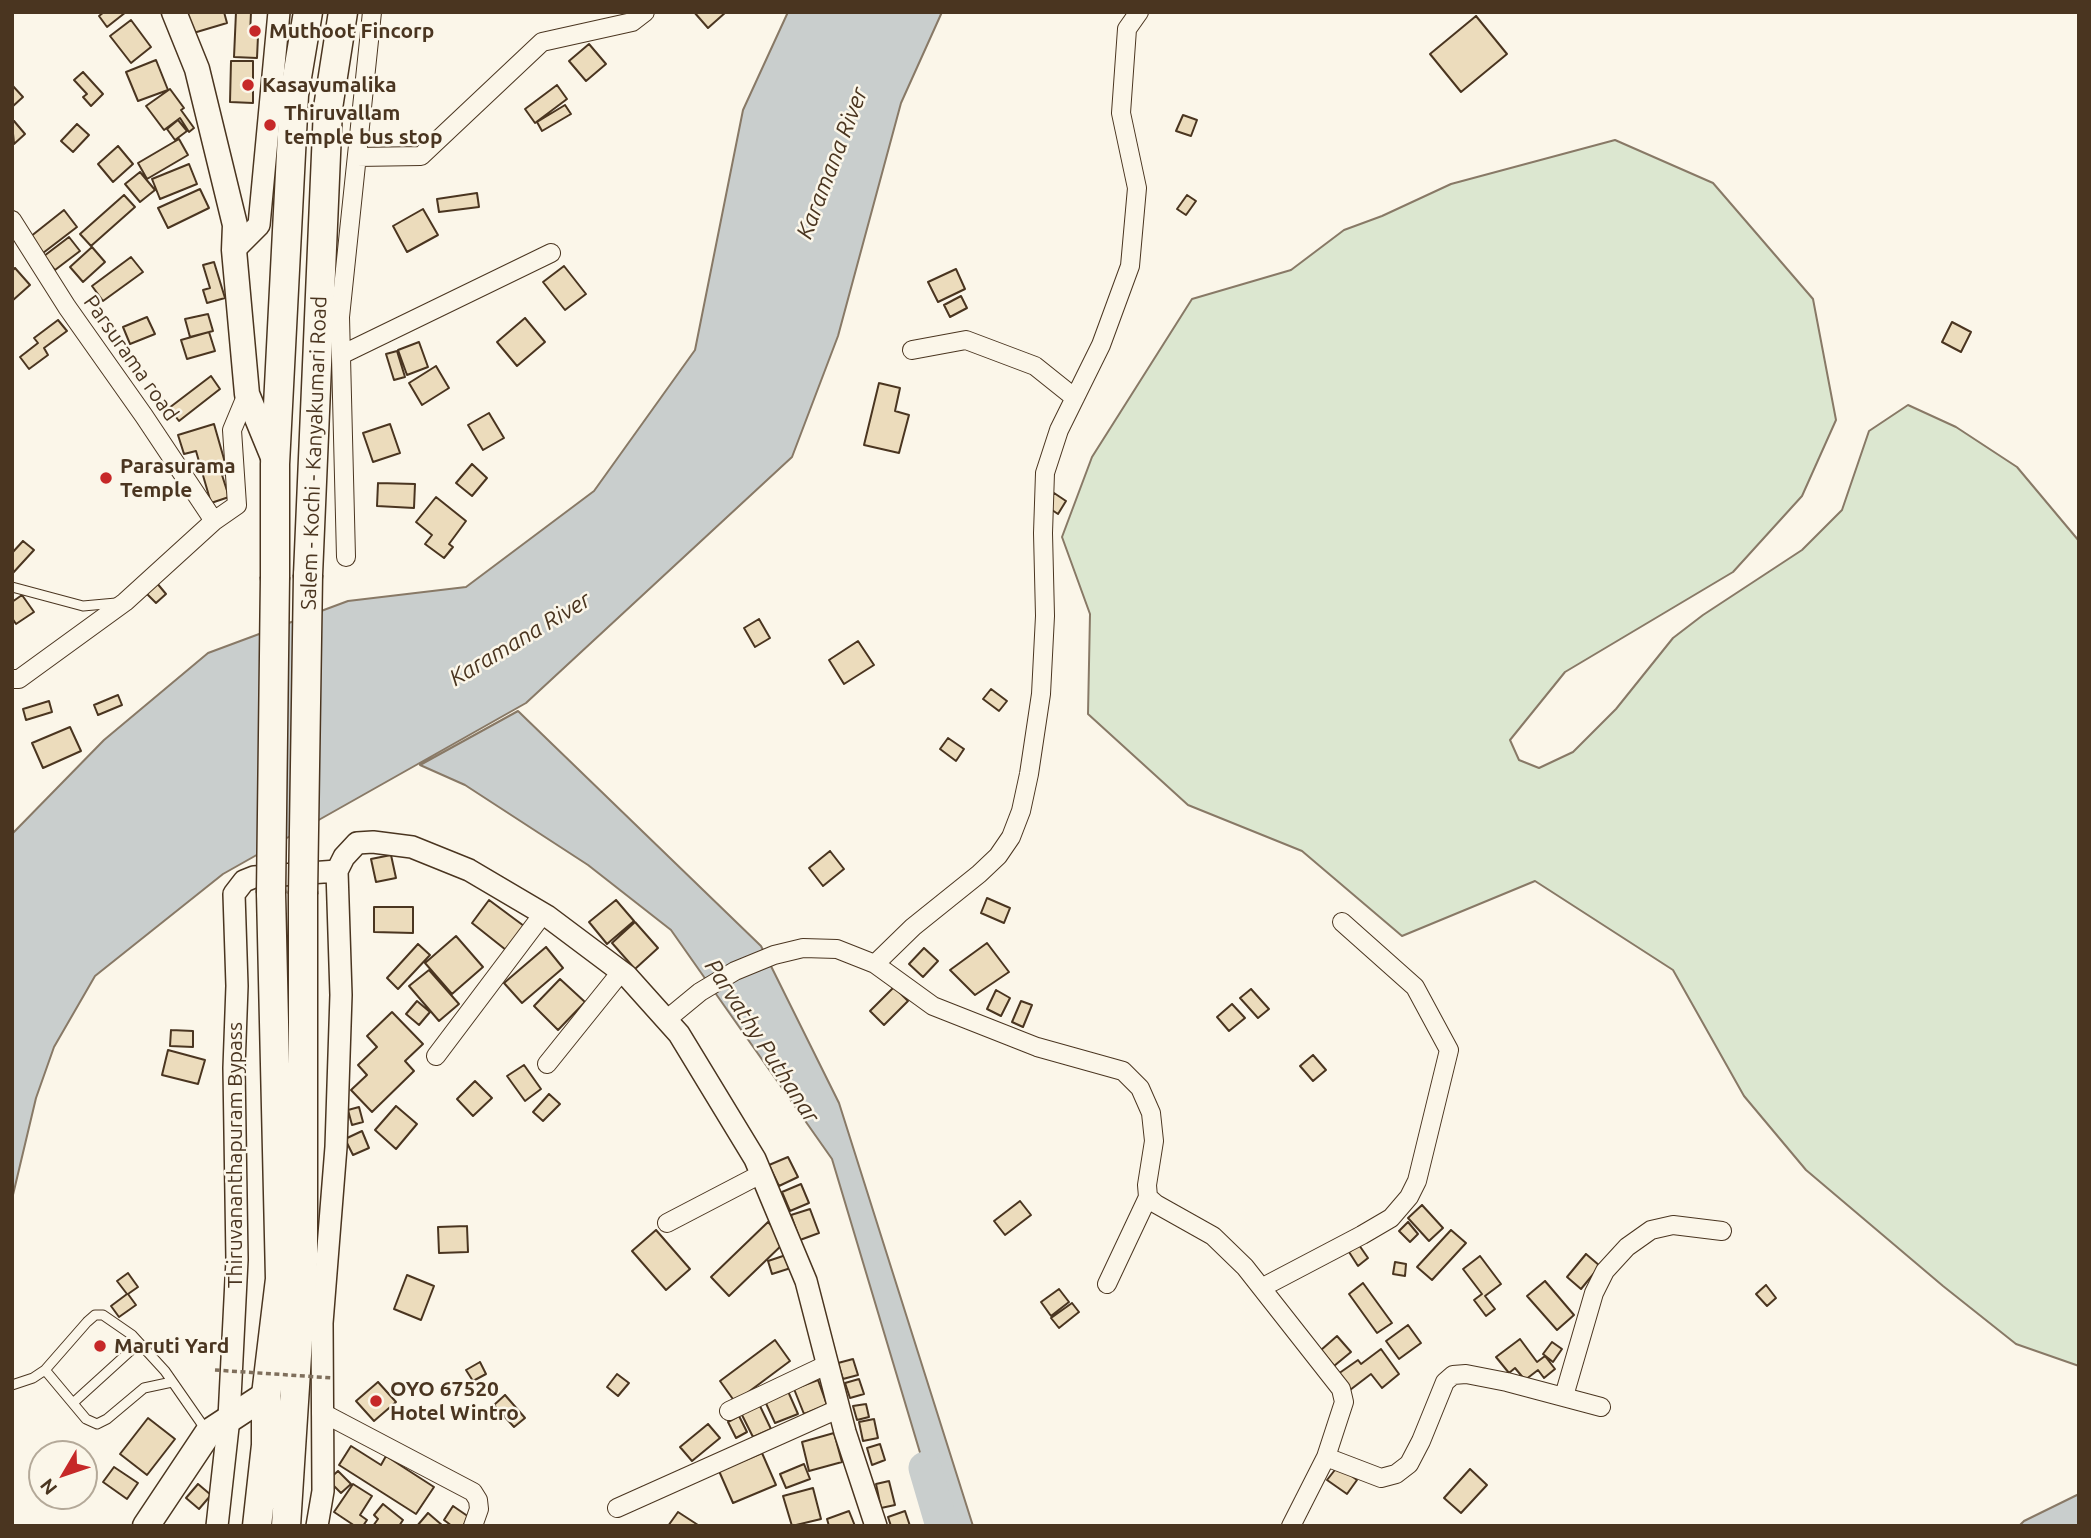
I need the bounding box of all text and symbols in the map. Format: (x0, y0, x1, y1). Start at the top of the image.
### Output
place label: Muthoot Fincorp (269, 18, 434, 44)
marker: Muthoot Fincorp (247, 23, 263, 39)
place label: Kasavumalika (262, 72, 397, 98)
marker: Kasavumalika (240, 77, 256, 93)
water label: Karamana River (790, 83, 874, 243)
place label: Thiruvallam temple bus stop (284, 100, 443, 150)
marker: Thiruvallam temple bus stop (262, 117, 278, 133)
street label: Parsurama road (78, 290, 184, 426)
street label: Salem - Kochi - Kanyakumari Road (296, 296, 332, 610)
place label: Parasurama Temple (120, 453, 236, 503)
marker: Parasurama Temple (98, 470, 114, 486)
water label: Karamana River (444, 586, 596, 692)
water label: Parvathy Puthanar (699, 954, 825, 1128)
street label: Thiruvananthapuram Bypass (222, 1022, 248, 1288)
place label: Maruti Yard (114, 1333, 229, 1359)
marker: Maruti Yard (92, 1338, 108, 1354)
place label: OYO 67520 Hotel Wintro (390, 1376, 519, 1426)
marker: OYO 67520 Hotel Wintro (368, 1393, 384, 1409)
north arrow (28, 1440, 98, 1510)
text: N (35, 1475, 61, 1499)

